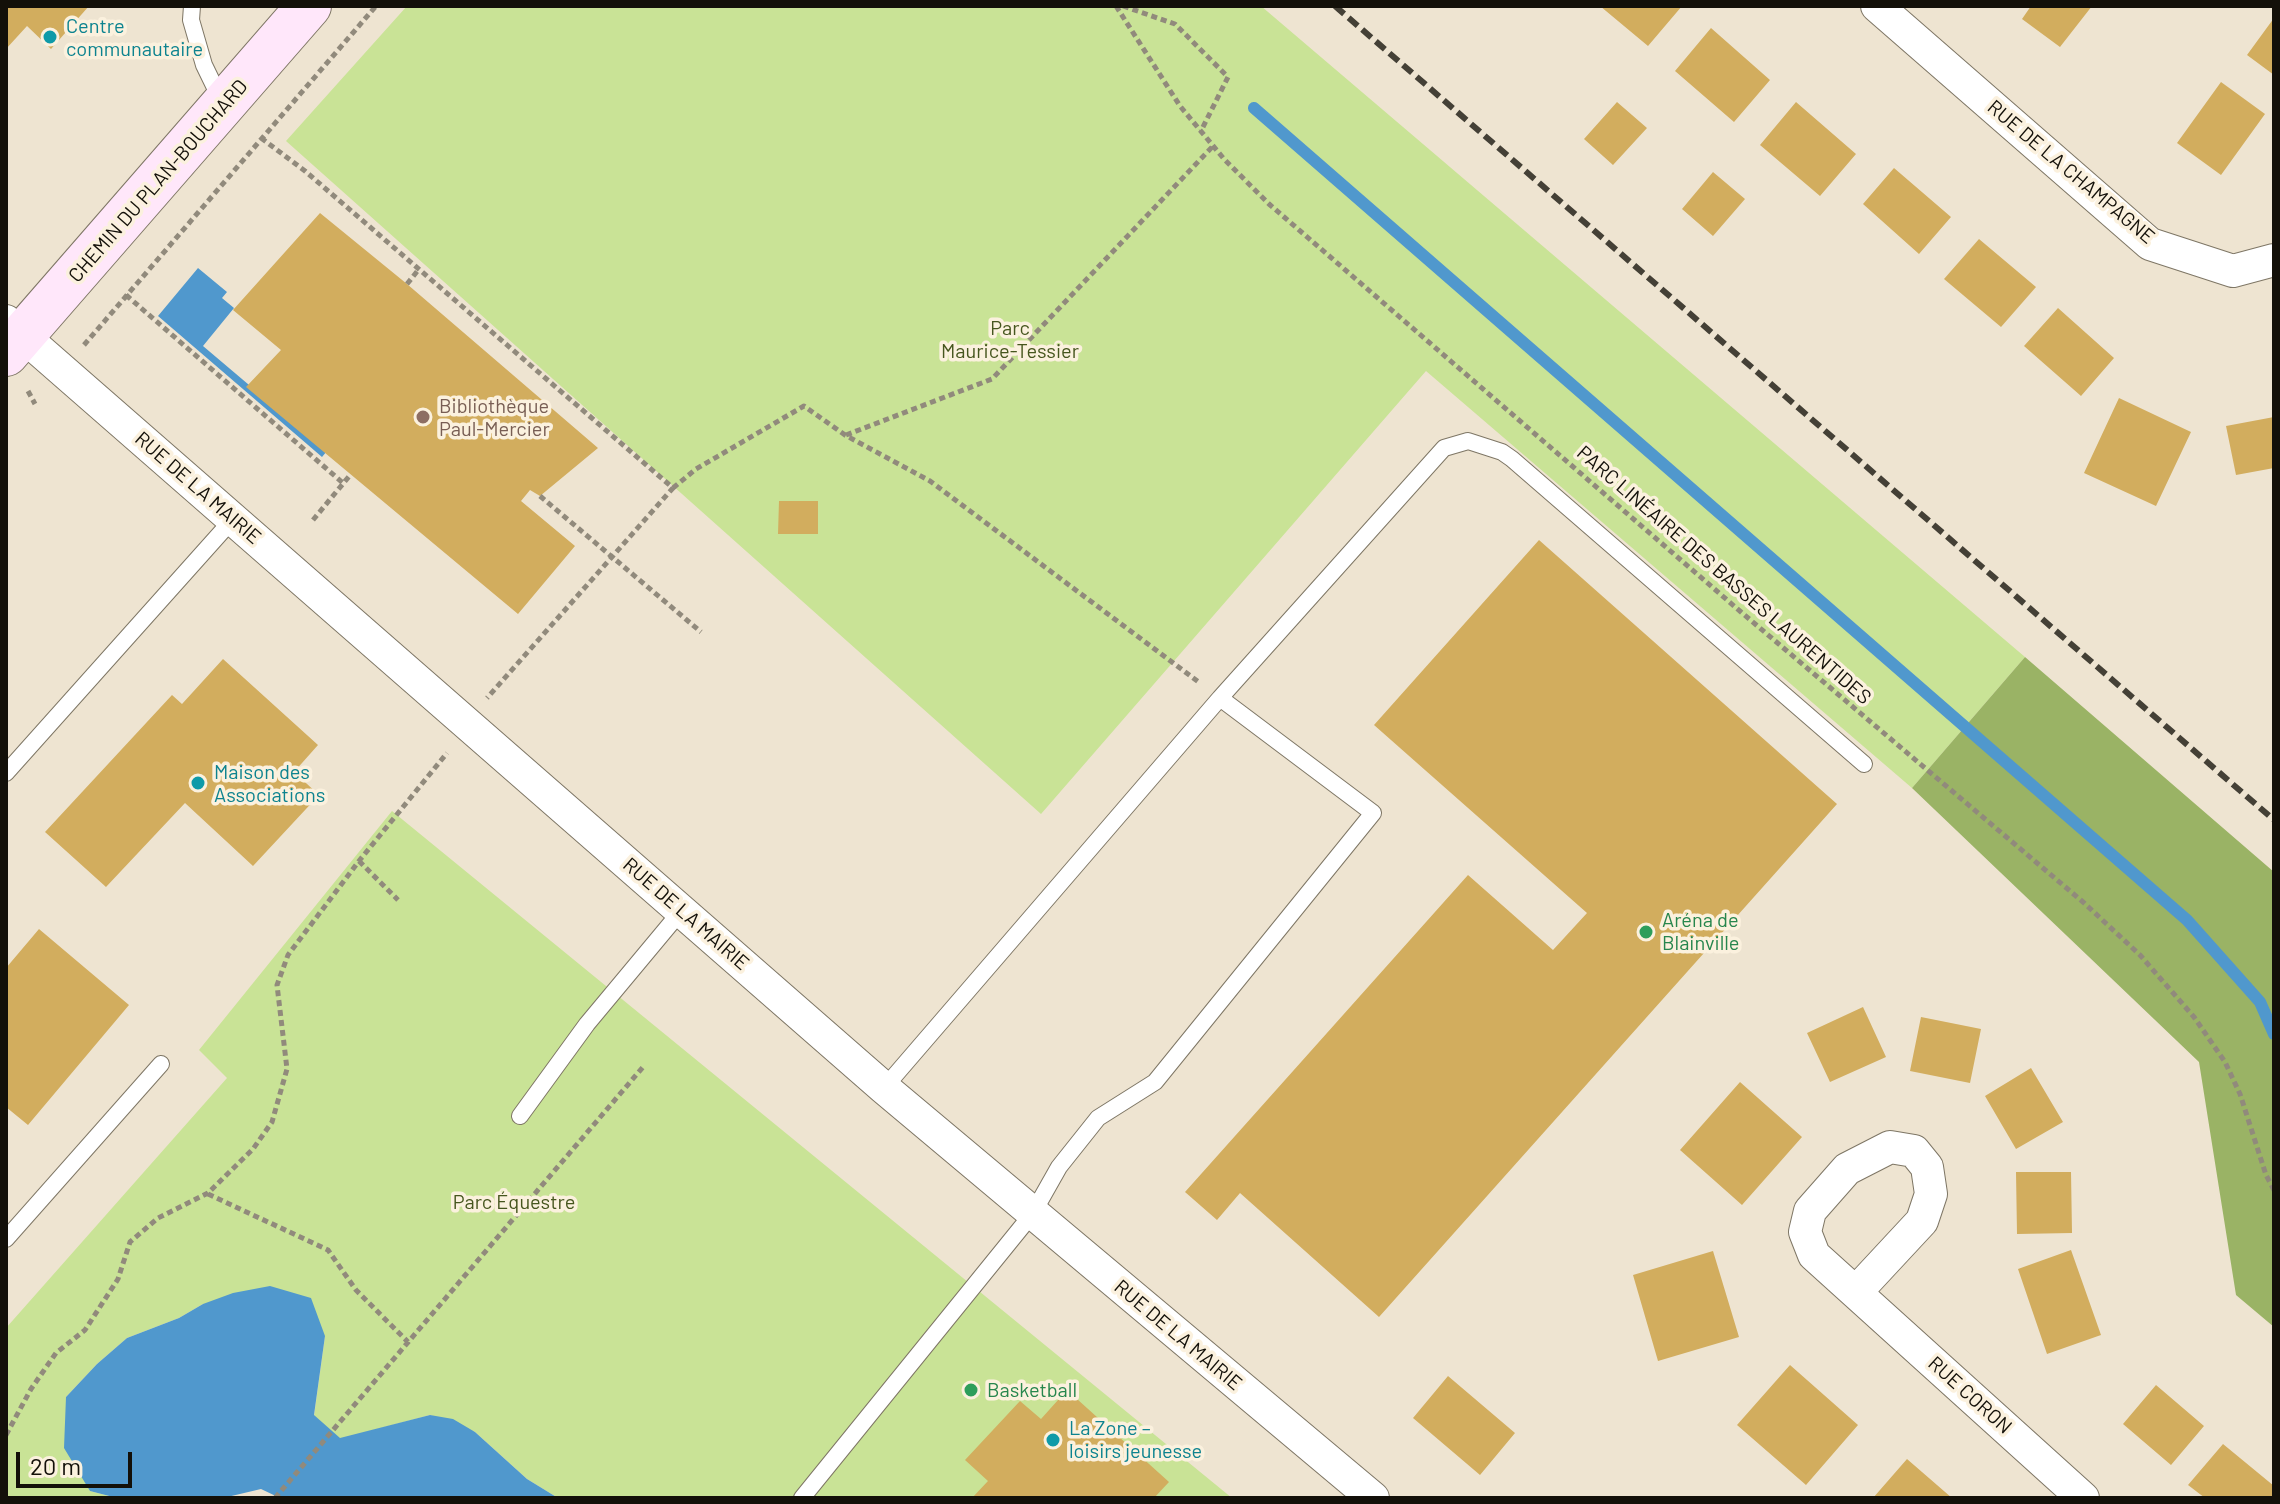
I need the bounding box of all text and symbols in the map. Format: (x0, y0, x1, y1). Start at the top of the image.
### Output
place label: Centre communautaire (66, 14, 203, 61)
marker: Centre communautaire (41, 28, 59, 46)
street label: CHEMIN DU PLAN-BOUCHARD (63, 75, 253, 287)
street label: RUE DE LA CHAMPAGNE (1983, 95, 2159, 249)
park label: Parc Maurice-Tessier (941, 316, 1079, 363)
place label: Bibliothèque Paul-Mercier (439, 394, 550, 441)
marker: Bibliothèque Paul-Mercier (414, 408, 432, 426)
street label: RUE DE LA MAIRIE (130, 427, 266, 549)
street label: PARC LINÉAIRE DES BASSES LAURENTIDES (1572, 441, 1876, 709)
place label: Maison des Associations (214, 760, 325, 807)
marker: Maison des Associations (189, 774, 207, 792)
street label: RUE DE LA MAIRIE (618, 853, 754, 975)
place label: Aréna de Blainville (1662, 908, 1740, 955)
marker: Aréna de Blainville (1637, 923, 1655, 941)
park label: Parc Équestre (453, 1190, 575, 1214)
street label: RUE DE LA MAIRIE (1109, 1275, 1247, 1395)
street label: RUE CORON (1923, 1351, 2017, 1439)
place label: Basketball (987, 1378, 1077, 1402)
marker: Basketball (962, 1381, 980, 1399)
place label: La Zone – loisirs jeunesse (1069, 1416, 1202, 1463)
marker: La Zone – loisirs jeunesse (1044, 1431, 1062, 1449)
scale bar (20, 1436, 136, 1486)
text: 20 m (30, 1451, 81, 1480)

